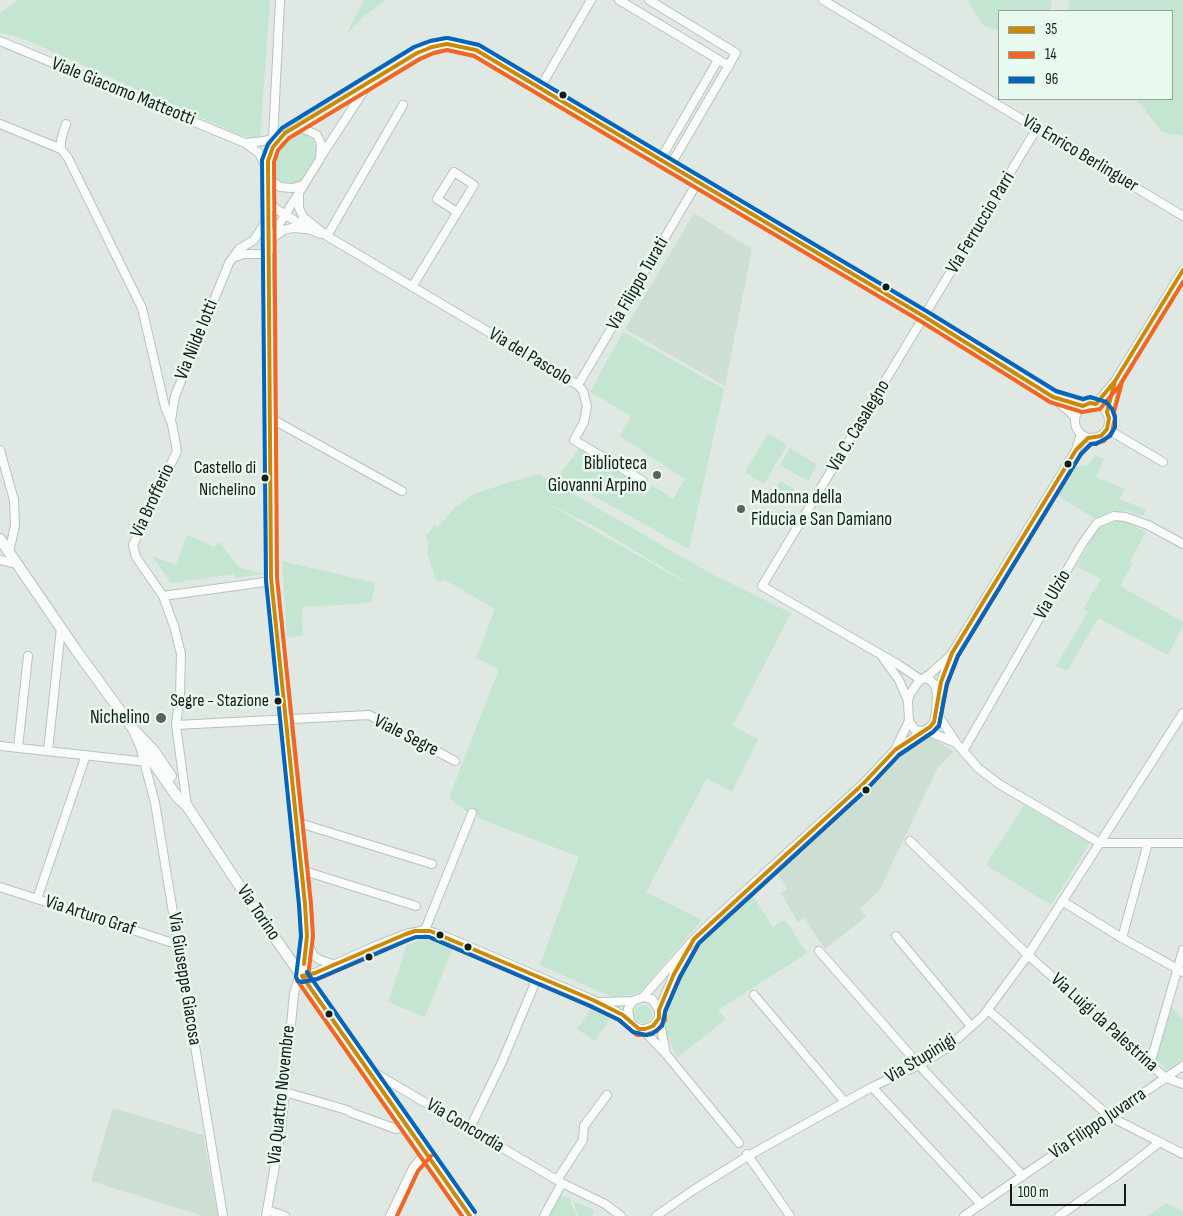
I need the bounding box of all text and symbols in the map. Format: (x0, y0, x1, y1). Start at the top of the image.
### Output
legend (998, 10, 1173, 100)
text: 35 (1045, 20, 1057, 39)
text: 14 (1045, 45, 1057, 64)
street label: Viale Giacomo Matteotti (48, 53, 198, 131)
text: 96 (1045, 70, 1058, 89)
unlabelled marker (558, 90, 568, 100)
street label: Via Enrico Berlinguer (1018, 110, 1142, 198)
street label: Via Ferruccio Parri (942, 168, 1020, 278)
street label: Via Filippo Turati (602, 233, 674, 335)
unlabelled marker (881, 282, 891, 292)
street label: Via Nilde Iotti (171, 297, 223, 383)
street label: Via del Pascolo (484, 323, 576, 391)
street label: Via C. Casalegno (823, 376, 895, 476)
place label: Biblioteca Giovanni Arpino (548, 453, 647, 497)
place label: Castello di Nichelino (194, 457, 256, 499)
unlabelled marker (1063, 459, 1073, 469)
street label: Via Brofferio (126, 460, 180, 542)
marker: Biblioteca Giovanni Arpino (651, 469, 663, 481)
marker: Castello di Nichelino (260, 473, 270, 483)
place label: Madonna della Fiducia e San Damiano (751, 487, 892, 531)
marker: Madonna della Fiducia e San Damiano (735, 503, 747, 515)
street label: Via Ulzio (1030, 566, 1076, 624)
place label: Segre - Stazione (170, 690, 269, 712)
marker: Segre - Stazione (273, 696, 283, 706)
place label: Nichelino (90, 707, 150, 729)
street label: Viale Segre (370, 710, 442, 762)
marker: Nichelino (154, 711, 168, 725)
unlabelled marker (861, 785, 871, 795)
street label: Via Torino (231, 881, 285, 945)
street label: Via Arturo Graf (42, 891, 138, 941)
street label: Via Giuseppe Giacosa (162, 911, 206, 1047)
unlabelled marker (435, 930, 445, 940)
unlabelled marker (463, 942, 473, 952)
unlabelled marker (364, 952, 374, 962)
street label: Via Luigi da Palestrina (1046, 969, 1162, 1077)
unlabelled marker (324, 1009, 334, 1019)
street label: Via Quattro Novembre (263, 1024, 301, 1166)
street label: Via Stupinigi (881, 1029, 961, 1089)
street label: Via Filippo Juvarra (1045, 1083, 1151, 1165)
street label: Via Concordia (422, 1094, 508, 1158)
scale bar (1013, 1174, 1129, 1206)
text: 100 m (1018, 1183, 1049, 1202)

